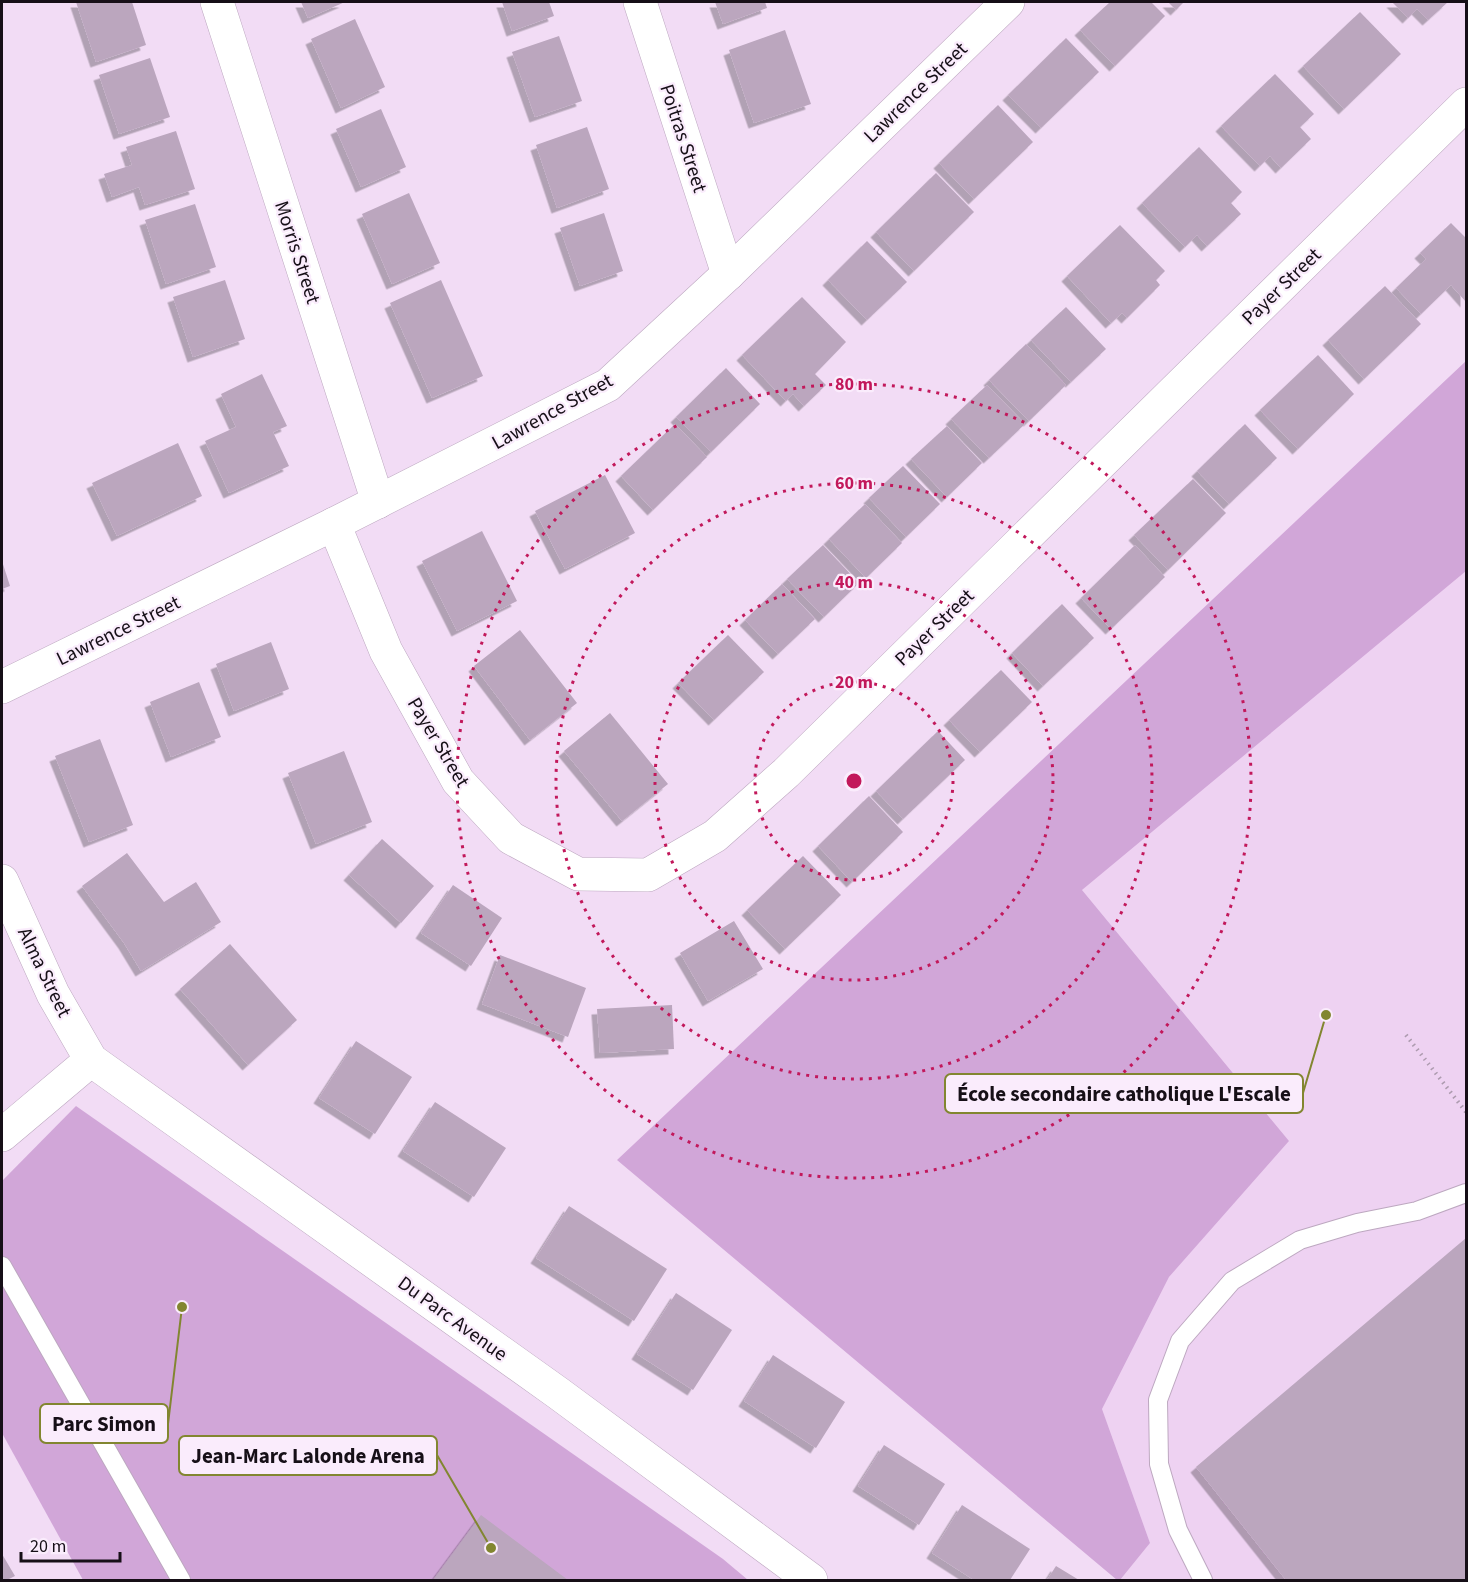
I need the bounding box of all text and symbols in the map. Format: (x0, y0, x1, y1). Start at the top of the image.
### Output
street label: Lawrence Street (858, 36, 974, 150)
street label: Poitras Street (652, 81, 714, 196)
street label: Morris Street (267, 197, 327, 308)
street label: Payer Street (1236, 241, 1328, 332)
street label: Lawrence Street (487, 367, 618, 457)
text: 80 m (835, 372, 873, 397)
text: 60 m (835, 471, 873, 496)
text: 40 m (835, 570, 873, 595)
street label: Payer Street (889, 582, 981, 673)
street label: Lawrence Street (52, 589, 185, 673)
text: 20 m (835, 670, 873, 695)
street label: Payer Street (400, 692, 476, 793)
centre of rings (844, 771, 864, 791)
street label: Alma Street (10, 923, 78, 1022)
callout: École secondaire catholique L'Escale (945, 1074, 1303, 1113)
text: École secondaire catholique L'Escale (957, 1079, 1291, 1109)
street label: Du Parc Avenue (392, 1270, 513, 1368)
callout: Parc Simon (40, 1404, 168, 1443)
text: Parc Simon (52, 1409, 156, 1439)
callout: Jean-Marc Lalonde Arena (179, 1436, 437, 1475)
text: Jean-Marc Lalonde Arena (191, 1441, 425, 1471)
scale bar (21, 1525, 120, 1563)
text: 20 m (30, 1534, 66, 1559)

